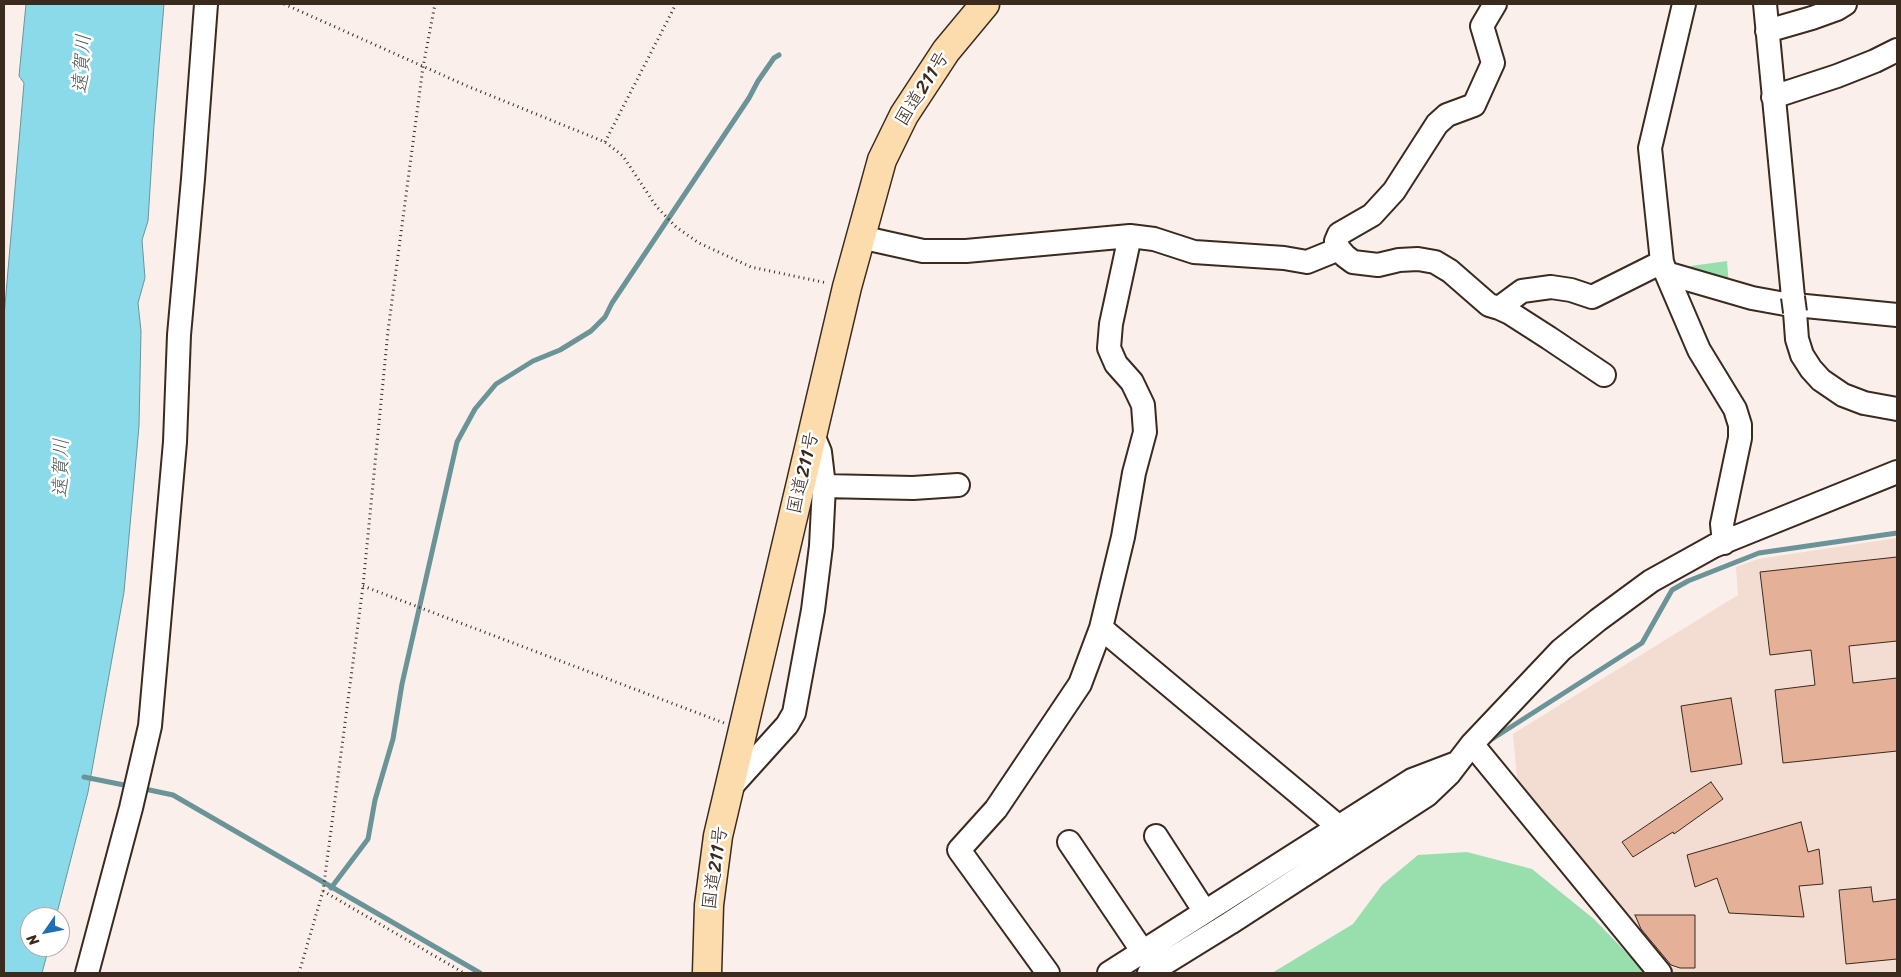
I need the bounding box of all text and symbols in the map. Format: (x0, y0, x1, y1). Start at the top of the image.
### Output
water label: 遠賀川 (69, 33, 97, 95)
street label: 国道211号 (891, 47, 955, 131)
street label: 国道211号 (783, 429, 825, 517)
water label: 遠賀川 (49, 438, 75, 498)
street label: 国道211号 (699, 825, 733, 911)
north arrow (20, 907, 70, 957)
text: N (20, 929, 46, 951)

